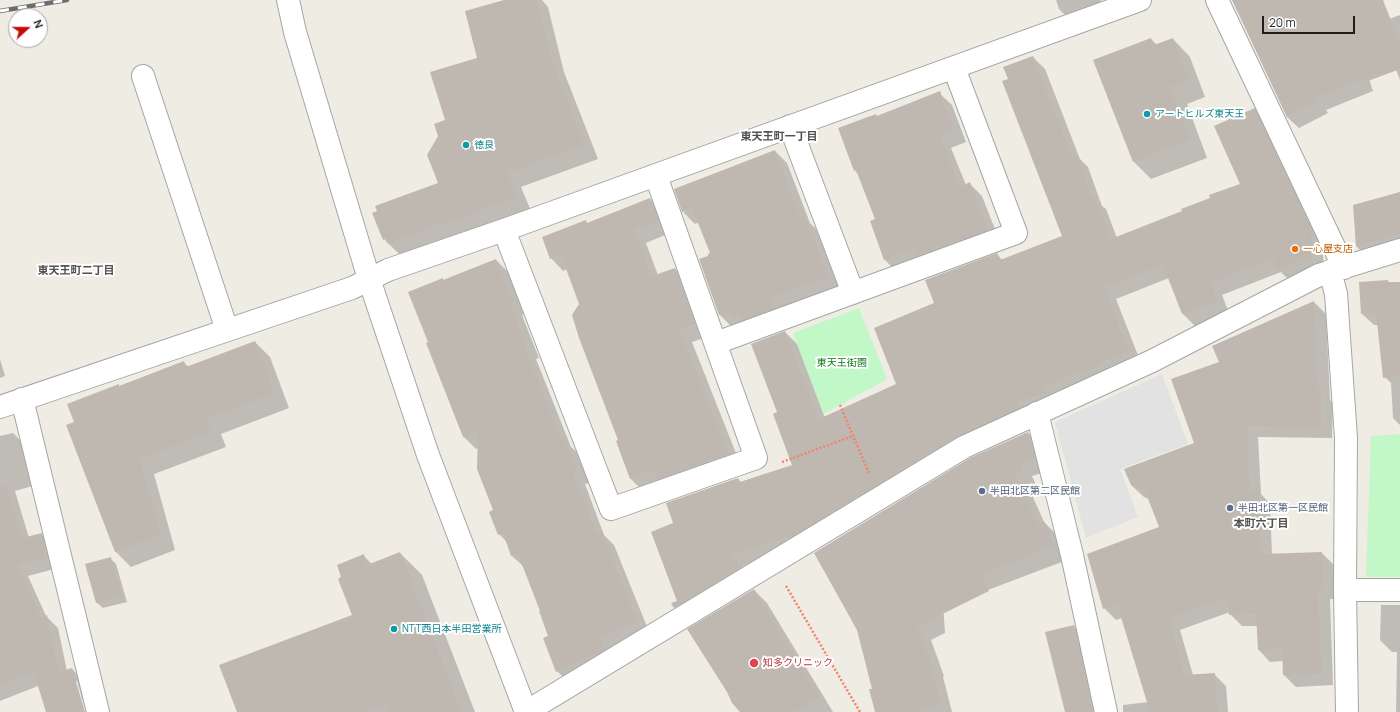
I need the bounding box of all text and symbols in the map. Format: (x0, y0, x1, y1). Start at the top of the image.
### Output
north arrow (8, 8, 48, 48)
scale bar (1264, 8, 1357, 34)
text: 20 m (1269, 14, 1296, 31)
text: N (30, 18, 47, 30)
place label: アートヒルズ東天王 (1155, 108, 1244, 120)
marker: アートヒルズ東天王 (1142, 109, 1152, 119)
district label: 東天王町一丁目 (741, 130, 817, 144)
place label: 徳良 (474, 139, 494, 151)
marker: 徳良 (461, 140, 471, 150)
place label: 一心屋支店 (1303, 243, 1353, 255)
marker: 一心屋支店 (1290, 244, 1300, 254)
district label: 東天王町二丁目 (38, 264, 114, 278)
park label: 東天王街園 (817, 357, 867, 369)
place label: 半田北区第二区民館 (990, 485, 1080, 497)
marker: 半田北区第二区民館 (977, 486, 987, 496)
place label: 半田北区第一区民館 (1238, 502, 1328, 514)
marker: 半田北区第一区民館 (1225, 503, 1235, 513)
district label: 本町六丁目 (1234, 517, 1288, 531)
place label: NTT西日本半田営業所 (402, 623, 501, 635)
marker: NTT西日本半田営業所 (389, 624, 399, 634)
marker: 知多クリニック (748, 657, 760, 669)
place label: 知多クリニック (763, 657, 833, 669)

